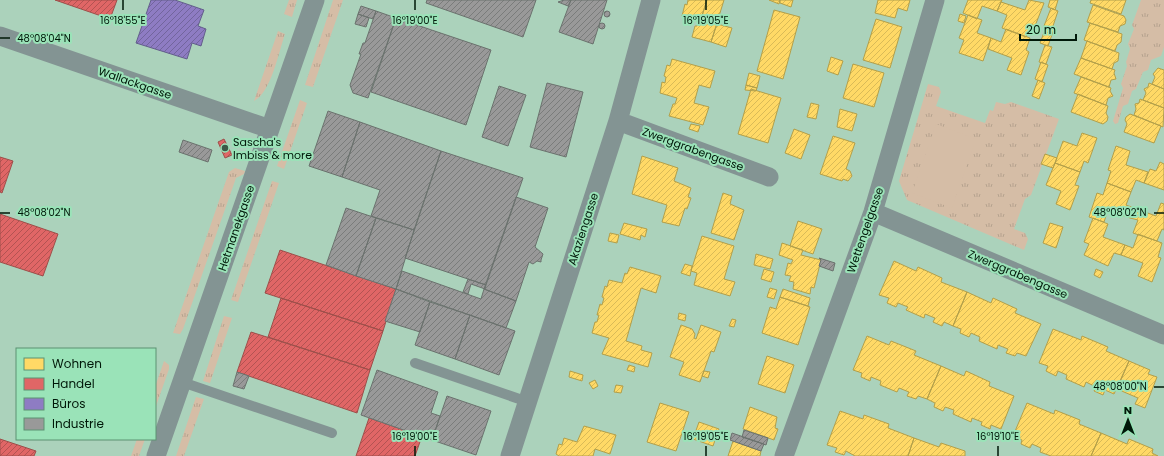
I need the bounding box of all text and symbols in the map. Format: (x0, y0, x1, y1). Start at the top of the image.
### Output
text: 16°18'55"E (100, 13, 146, 28)
text: 16°19'00"E (392, 13, 438, 28)
text: 16°19'05"E (683, 13, 729, 28)
scale bar (1020, 16, 1076, 42)
text: 20 m (1026, 21, 1056, 38)
text: 48°08'04"N (17, 31, 71, 46)
street label: Wallackgasse (96, 63, 174, 103)
street label: Zwerggrabengasse (640, 123, 746, 175)
place label: Sascha's Imbiss & more (233, 134, 312, 163)
marker: Sascha's Imbiss & more (220, 143, 230, 153)
street label: Hetmanekgasse (214, 183, 258, 273)
street label: Wettengelgasse (843, 185, 887, 275)
street label: Akaziengasse (564, 191, 602, 267)
text: 48°08'02"N (18, 205, 70, 220)
text: 48°08'02"N (1094, 205, 1146, 220)
street label: Zwerggrabengasse (966, 246, 1070, 302)
legend (16, 348, 156, 440)
text: Wohnen (52, 355, 102, 372)
text: Handel (52, 375, 95, 392)
text: 48°08'00"N (1093, 379, 1147, 394)
text: Büros (52, 395, 85, 412)
north arrow (1108, 400, 1148, 440)
text: N (1124, 402, 1132, 418)
text: Industrie (52, 415, 104, 432)
text: 16°19'00"E (392, 429, 438, 444)
text: 16°19'05"E (683, 429, 729, 444)
text: 16°19'10"E (977, 429, 1019, 444)

